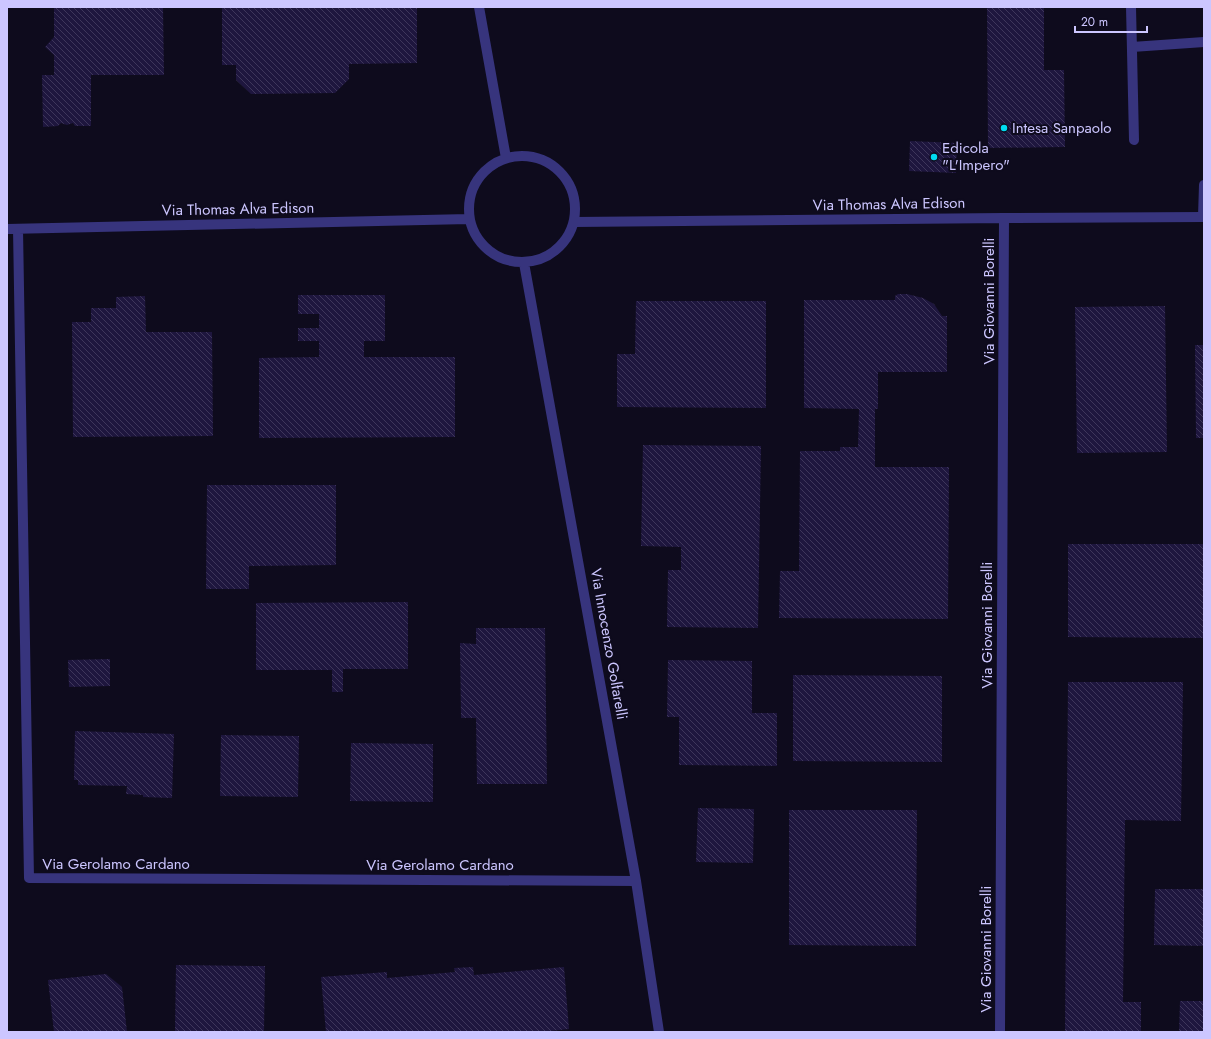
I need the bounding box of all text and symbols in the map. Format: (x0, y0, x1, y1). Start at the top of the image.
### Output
scale bar (1075, 8, 1147, 34)
text: 20 m (1081, 13, 1108, 31)
place label: Intesa Sanpaolo (1012, 117, 1112, 139)
marker: Intesa Sanpaolo (999, 123, 1009, 133)
place label: Edicola "L'Impero" (942, 137, 1010, 176)
marker: Edicola "L'Impero" (929, 152, 939, 162)
street label: Via Thomas Alva Edison (813, 192, 965, 216)
street label: Via Thomas Alva Edison (162, 197, 314, 221)
street label: Via Giovanni Borelli (978, 238, 1000, 364)
street label: Via Giovanni Borelli (976, 562, 998, 688)
street label: Via Innocenzo Golfarelli (585, 567, 633, 721)
street label: Via Gerolamo Cardano (42, 853, 190, 875)
street label: Via Gerolamo Cardano (366, 854, 514, 876)
street label: Via Giovanni Borelli (975, 886, 997, 1012)

